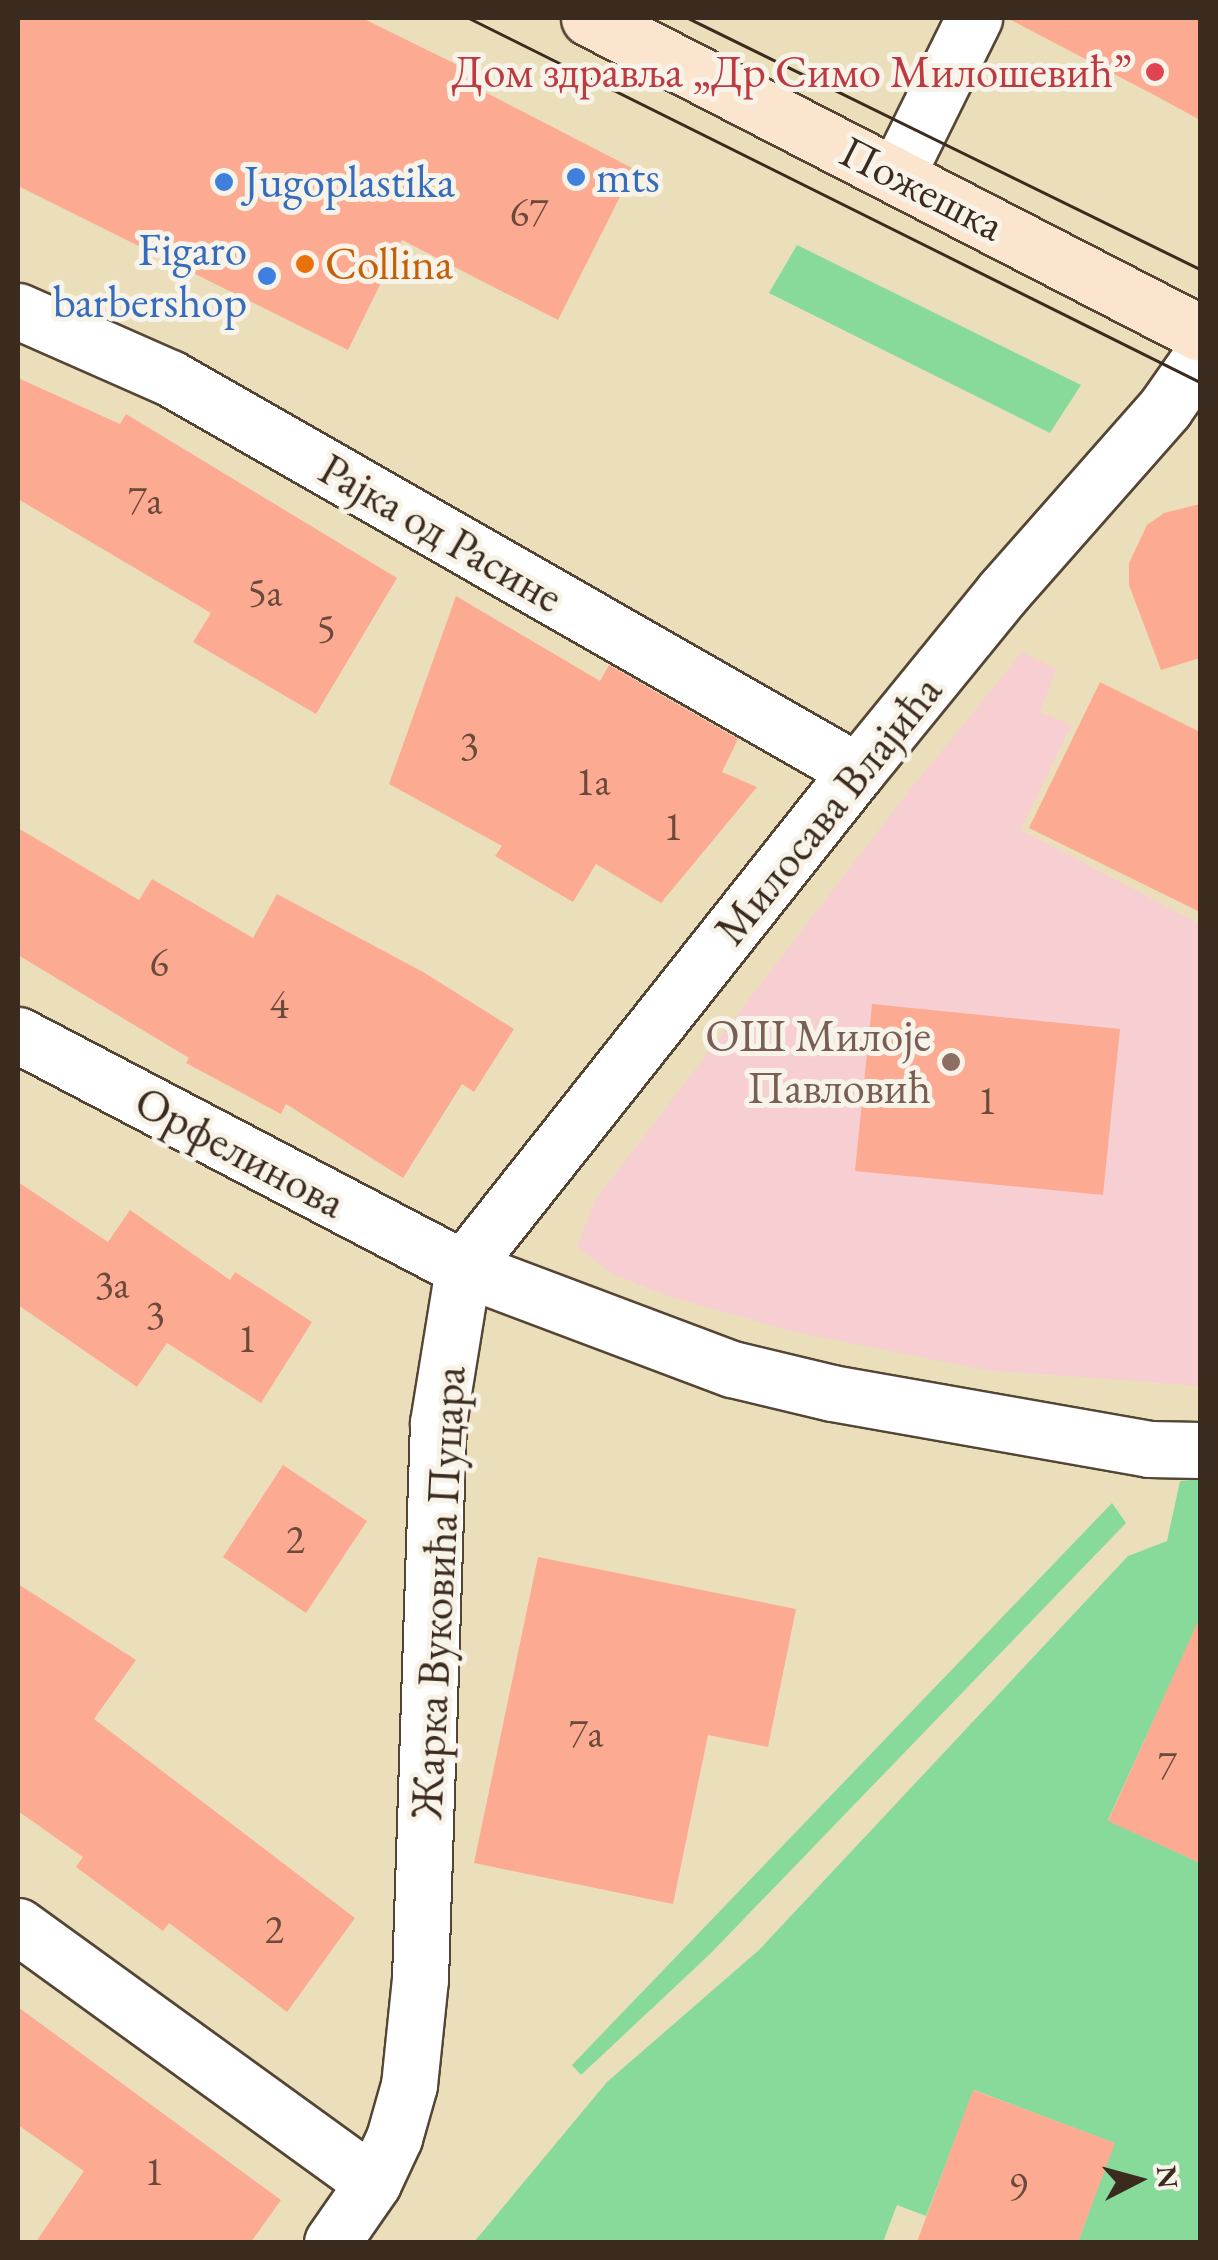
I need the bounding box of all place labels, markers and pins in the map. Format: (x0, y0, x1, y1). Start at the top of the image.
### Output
place label: Дом здравља „Др Симо Милошевић” (451, 45, 1132, 99)
marker: Дом здравља „Др Симо Милошевић” (1142, 59, 1168, 85)
place label: mts (596, 150, 660, 204)
place label: Jugoplastika (244, 155, 455, 209)
marker: mts (565, 166, 587, 188)
marker: Jugoplastika (213, 171, 235, 193)
place label: Figaro barbershop (53, 223, 247, 329)
place label: Collina (325, 237, 453, 291)
marker: Collina (294, 253, 316, 275)
marker: Figaro barbershop (256, 265, 278, 287)
place label: ОШ Милоје Павловић (705, 1009, 931, 1115)
marker: ОШ Милоје Павловић (940, 1051, 962, 1073)

